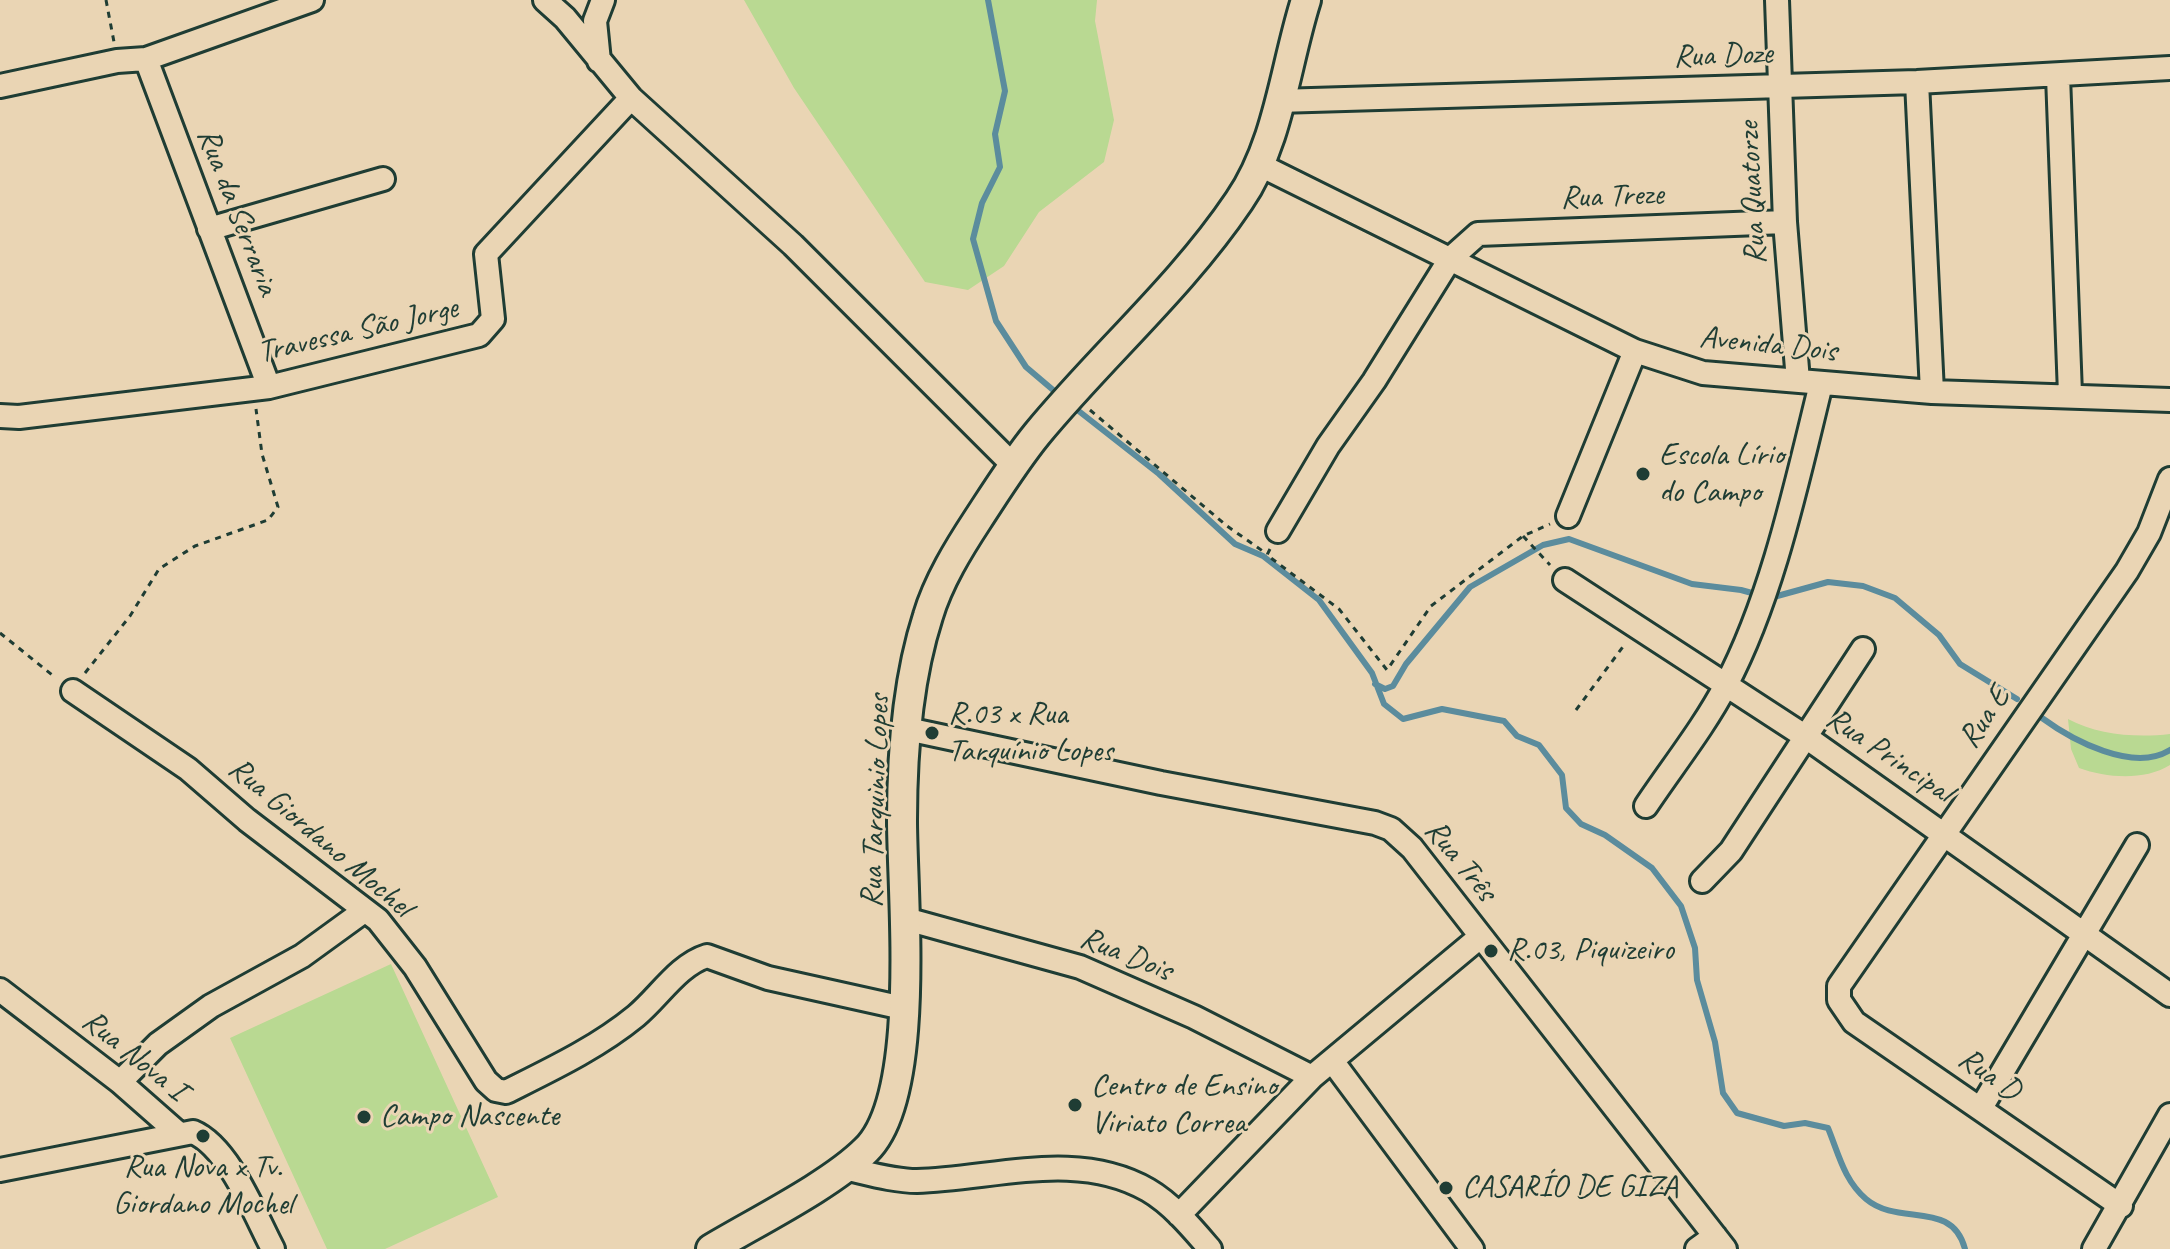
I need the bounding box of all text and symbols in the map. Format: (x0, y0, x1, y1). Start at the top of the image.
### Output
street label: Rua Doze (1673, 35, 1773, 77)
street label: Rua Quatorze (1730, 120, 1776, 266)
street label: Rua da Serraria (188, 123, 286, 301)
street label: Rua Treze (1560, 176, 1664, 218)
street label: Travessa São Jorge (254, 289, 462, 373)
street label: Avenida Dois (1698, 319, 1838, 371)
place label: Escola Lírio do Campo (1659, 437, 1784, 512)
marker: Escola Lírio do Campo (1634, 465, 1652, 483)
street label: Rua E (1951, 680, 2019, 756)
street label: Rua Tarquinio Lopes (853, 694, 899, 908)
place label: R.03 x Rua Tarquínio Lopes (948, 696, 1113, 771)
street label: Rua Principal (1819, 700, 1959, 812)
marker: R.03 x Rua Tarquínio Lopes (923, 724, 941, 742)
street label: Rua Giordano Mochel (220, 750, 420, 926)
street label: Rua Três (1416, 813, 1504, 909)
street label: Rua Dois (1074, 919, 1178, 991)
place label: R.03, Piquizeiro (1507, 932, 1674, 970)
marker: R.03, Piquizeiro (1482, 942, 1500, 960)
street label: Rua Nova I (74, 1002, 194, 1110)
street label: Rua D (1950, 1040, 2028, 1110)
place label: Centro de Ensino Viriato Correa (1091, 1068, 1277, 1143)
marker: Centro de Ensino Viriato Correa (1066, 1096, 1084, 1114)
place label: Campo Nascente (380, 1098, 559, 1136)
marker: Campo Nascente (355, 1108, 373, 1126)
marker: Rua Nova x Tv. Giordano Mochel (194, 1127, 212, 1145)
place label: Rua Nova x Tv. Giordano Mochel (113, 1149, 293, 1224)
place label: CASARÍO DE GIZA (1462, 1169, 1678, 1207)
marker: CASARÍO DE GIZA (1437, 1179, 1455, 1197)

